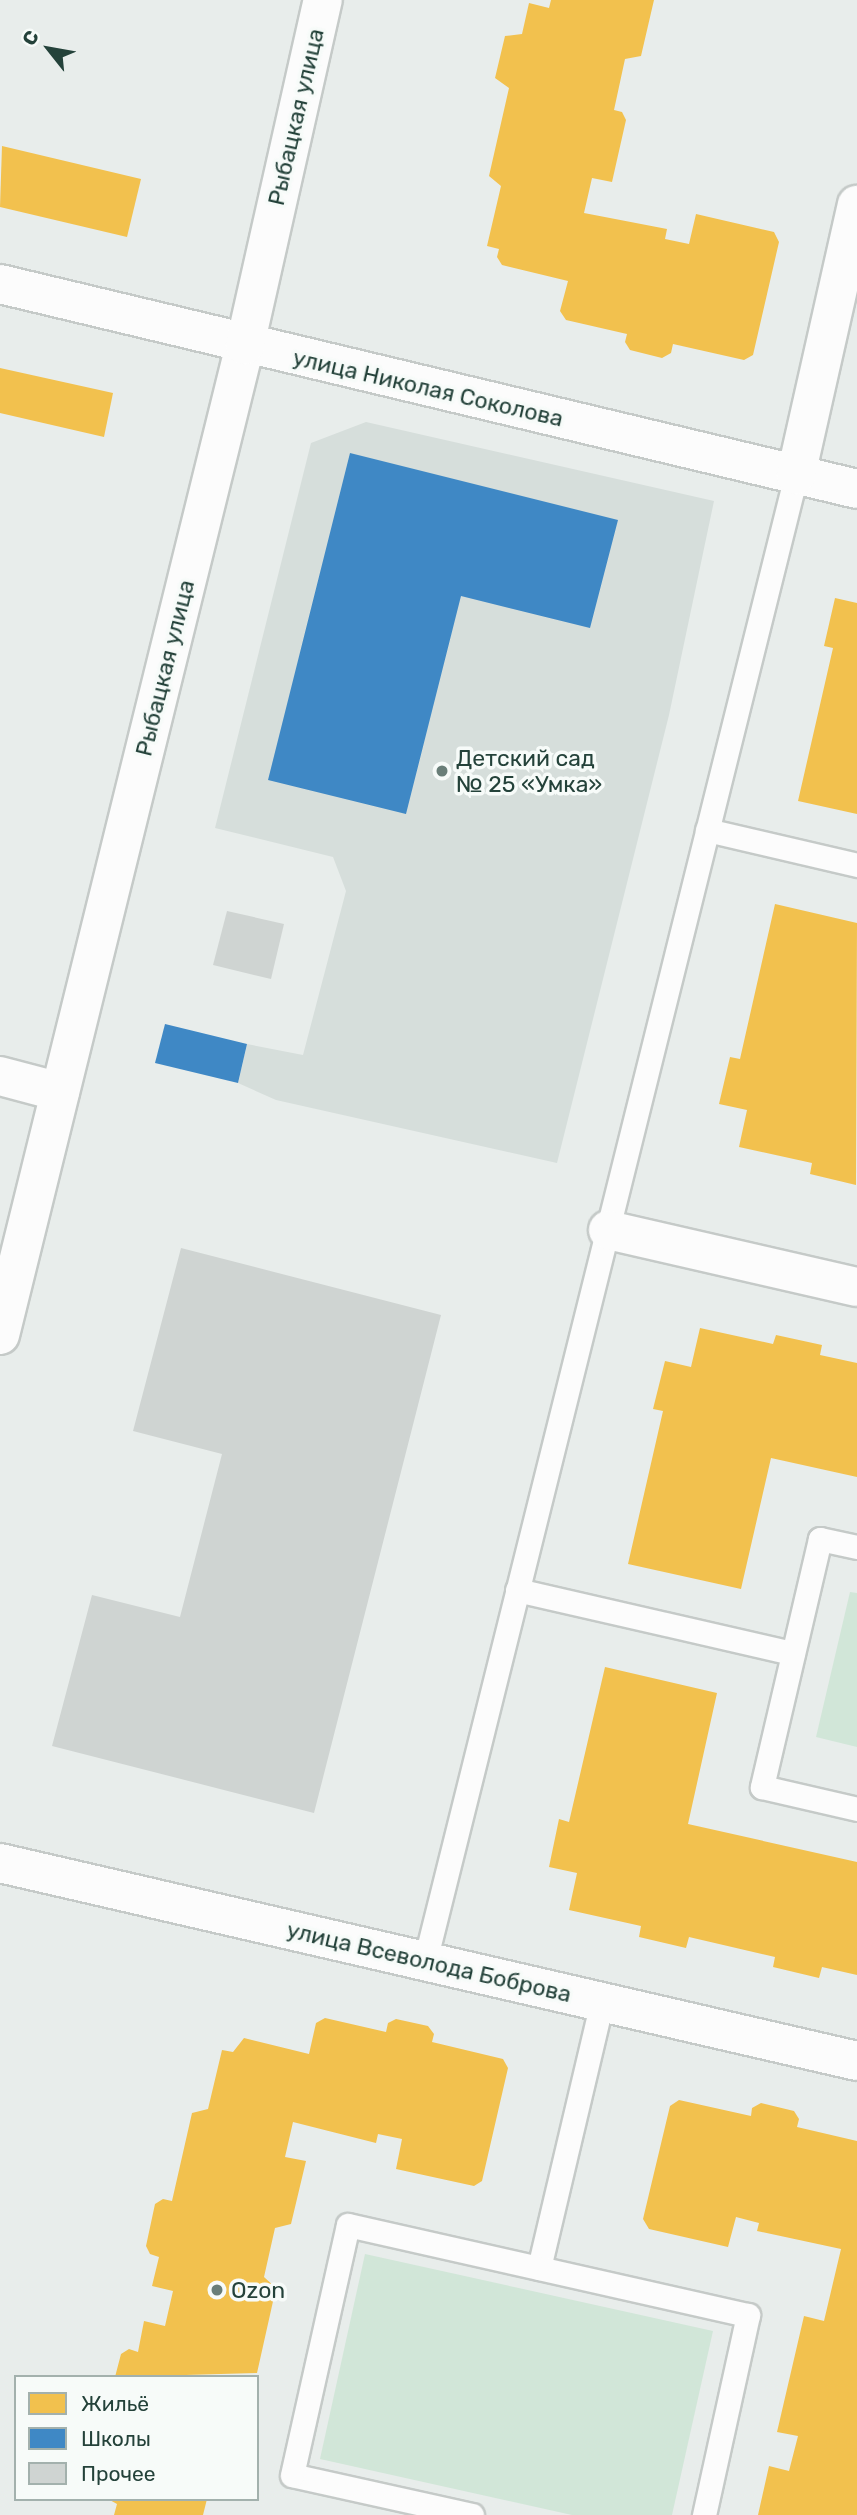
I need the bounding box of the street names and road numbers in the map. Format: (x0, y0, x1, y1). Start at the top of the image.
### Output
street label: Рыбацкая улица (262, 26, 330, 208)
street label: улица Николая Соколова (290, 343, 566, 433)
street label: Рыбацкая улица (130, 577, 200, 759)
street label: улица Всеволода Боброва (284, 1916, 574, 2008)

